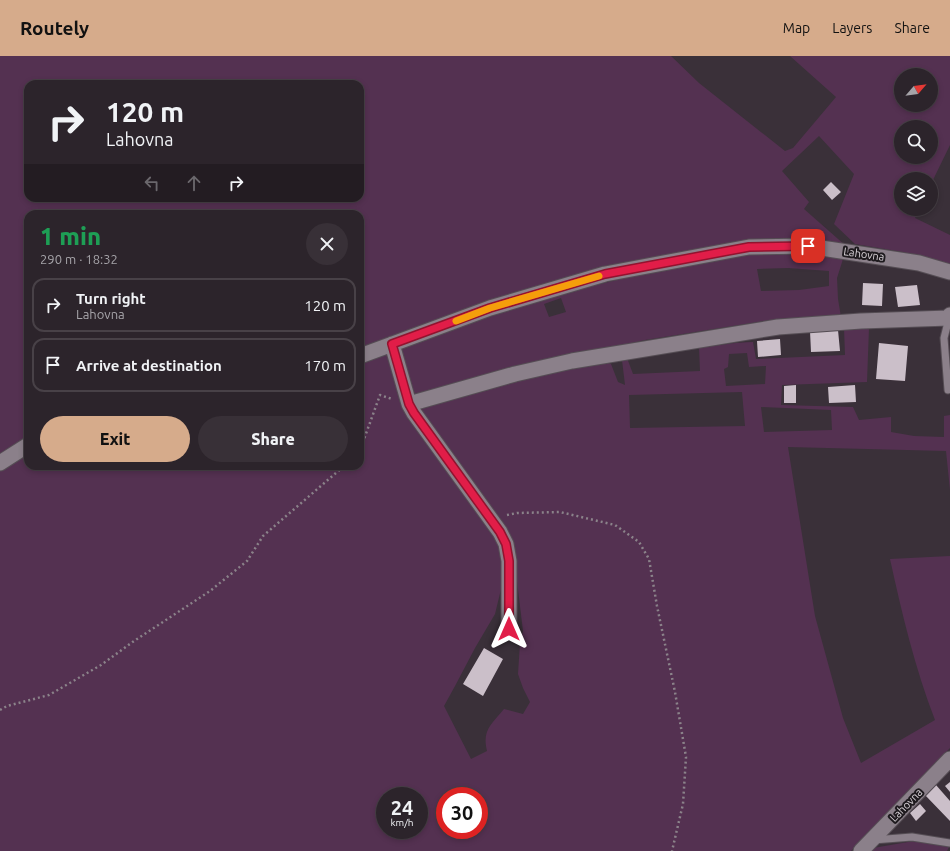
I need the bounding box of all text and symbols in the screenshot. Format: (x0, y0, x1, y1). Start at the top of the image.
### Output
text: Routely (20, 17, 89, 39)
text: Map (783, 20, 810, 36)
text: Layers (832, 20, 872, 36)
text: Share (894, 20, 930, 36)
north arrow (894, 68, 938, 112)
map controls (894, 68, 938, 216)
icon: right (40, 96, 92, 148)
text: 120 m (106, 96, 184, 127)
button: search (894, 120, 938, 164)
text: Lahovna (106, 129, 174, 149)
icon: left (141, 172, 163, 194)
icon: ahead (183, 172, 205, 194)
icon: right (225, 172, 247, 194)
button: layers (894, 172, 938, 216)
text: 1 min (40, 223, 101, 250)
button: close (306, 223, 348, 265)
pin (791, 229, 825, 263)
icon: arrive (797, 235, 819, 257)
street label: Lahovna (843, 245, 885, 263)
text: 290 m · 18:32 (40, 252, 118, 266)
text: Turn right (76, 290, 146, 307)
icon: right (42, 294, 64, 316)
text: 120 m (304, 297, 346, 314)
text: Lahovna (76, 307, 125, 321)
icon: arrive (42, 354, 64, 376)
text: Arrive at destination (76, 357, 222, 374)
text: 170 m (304, 357, 346, 374)
button: Exit (40, 416, 190, 462)
button: Share (198, 416, 348, 462)
position arrow (488, 608, 530, 650)
street label: Lahovna (887, 786, 925, 824)
speed limit sign: 30 (436, 787, 488, 839)
text: 24 (391, 796, 413, 819)
text: km/h (390, 817, 414, 828)

